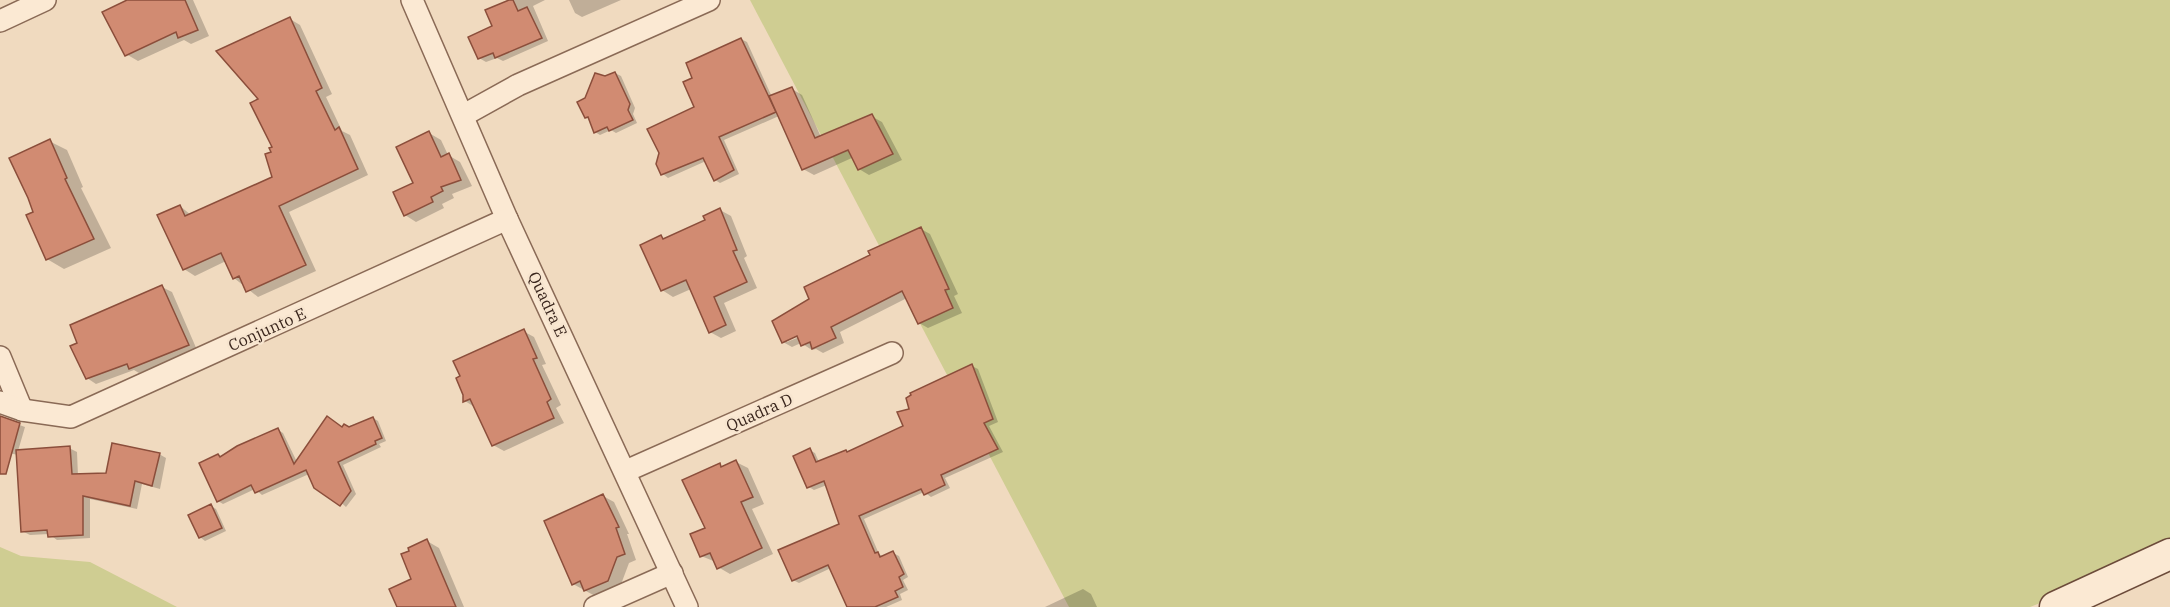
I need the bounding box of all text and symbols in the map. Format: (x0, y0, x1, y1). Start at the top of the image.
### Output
street label: Quadra E (524, 268, 572, 340)
street label: Conjunto E (225, 303, 309, 355)
street label: Quadra D (723, 388, 795, 436)

